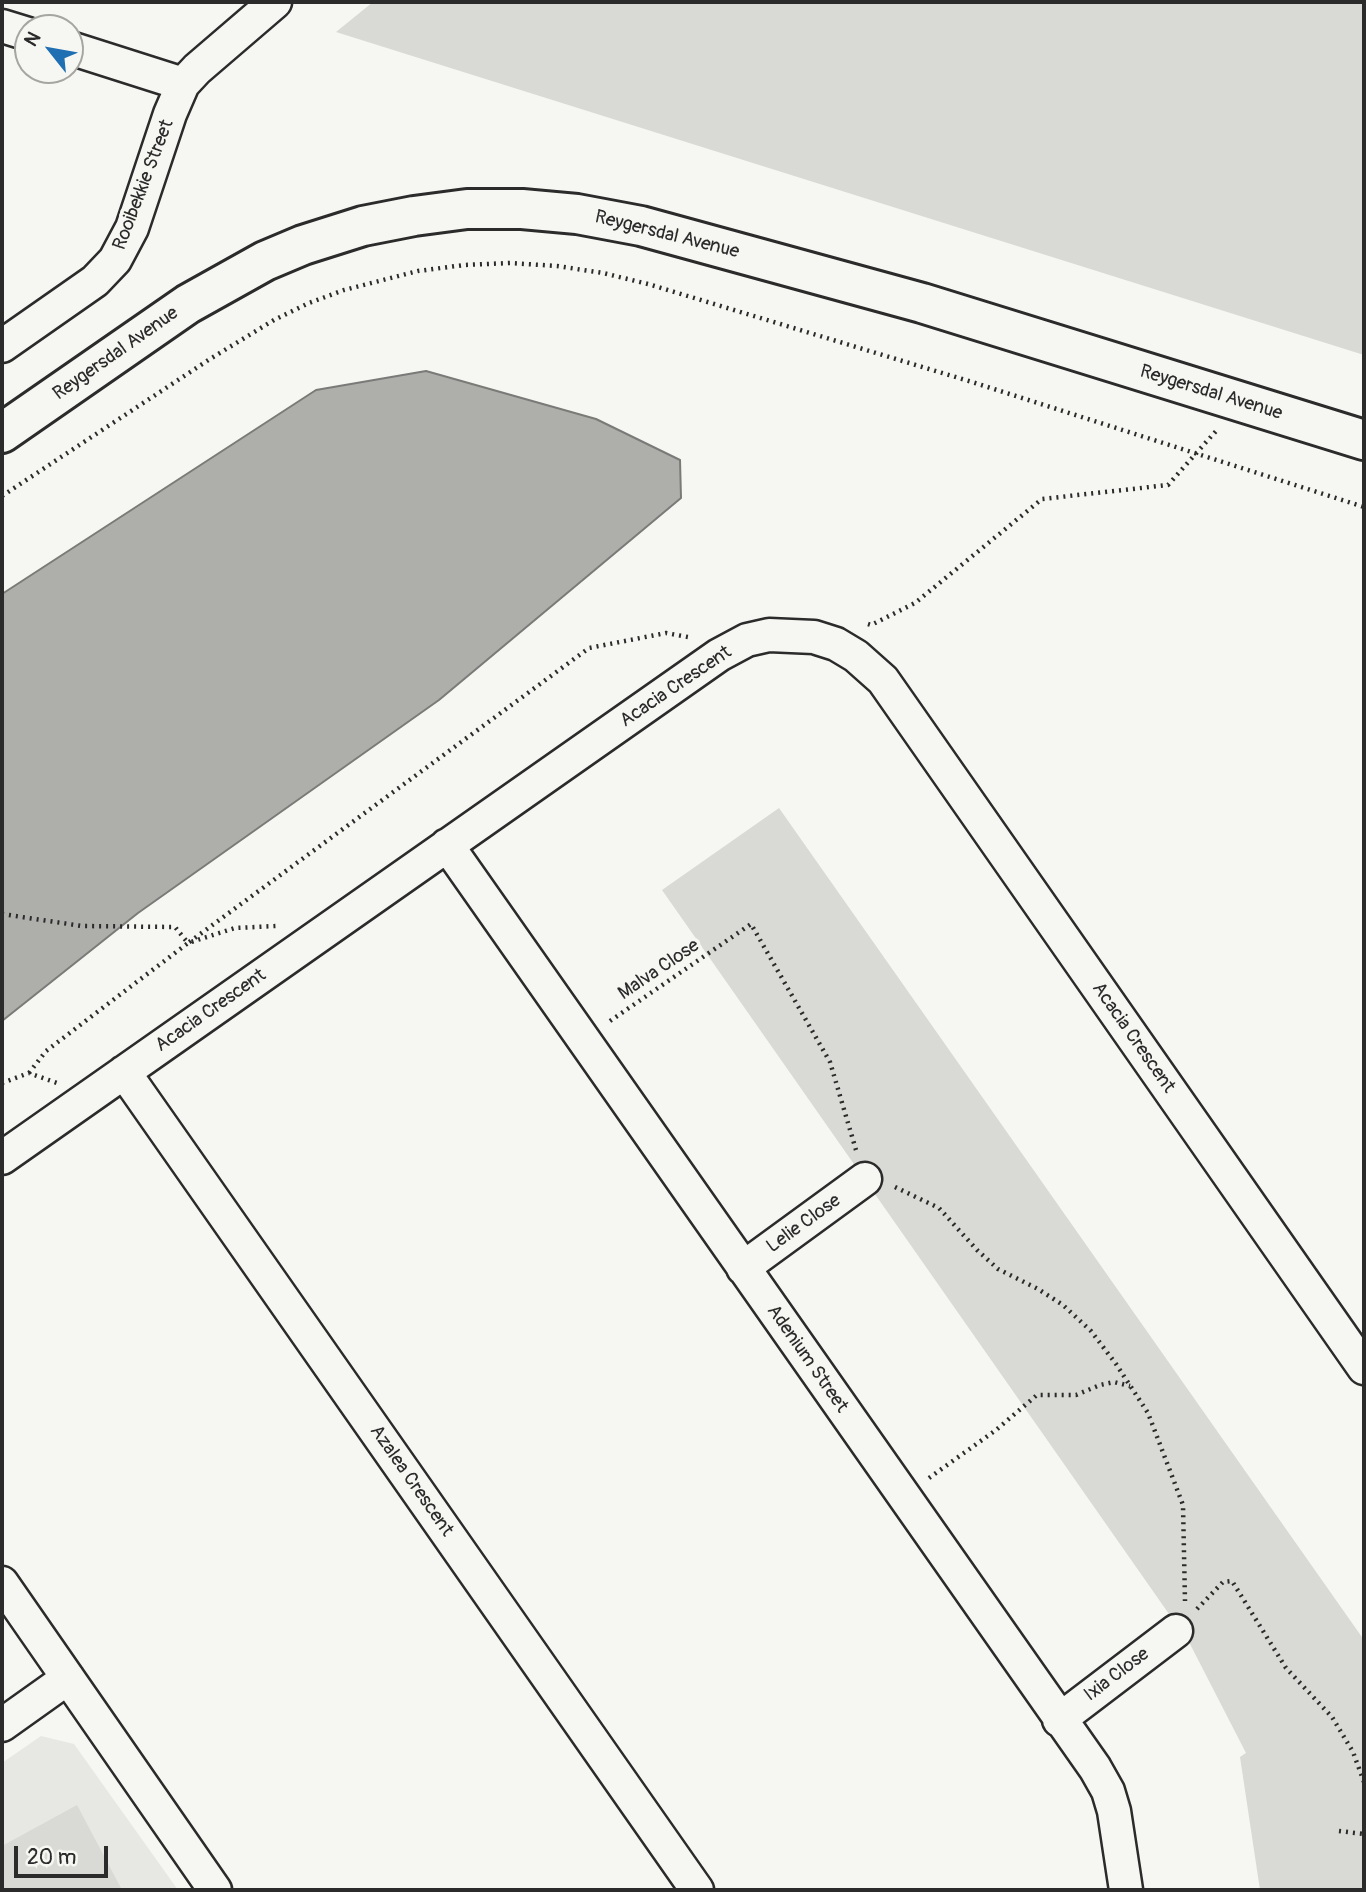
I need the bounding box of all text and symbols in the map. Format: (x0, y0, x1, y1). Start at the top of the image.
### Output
north arrow (14, 14, 84, 84)
text: N (19, 28, 46, 51)
street label: Rooibekkie Street (109, 117, 179, 253)
street label: Reygersdal Avenue (592, 206, 742, 264)
street label: Reygersdal Avenue (49, 302, 183, 406)
street label: Reygersdal Avenue (1137, 360, 1285, 426)
street label: Acacia Crescent (616, 641, 736, 733)
street label: Malva Close (614, 935, 704, 1005)
street label: Acacia Crescent (151, 964, 271, 1058)
street label: Acacia Crescent (1086, 978, 1180, 1098)
street label: Lelie Close (763, 1190, 845, 1258)
street label: Adenium Street (761, 1301, 853, 1417)
street label: Azalea Crescent (364, 1421, 458, 1541)
street label: Ixia Close (1080, 1643, 1154, 1707)
scale bar (18, 1832, 112, 1876)
text: 20 m (27, 1844, 76, 1871)

